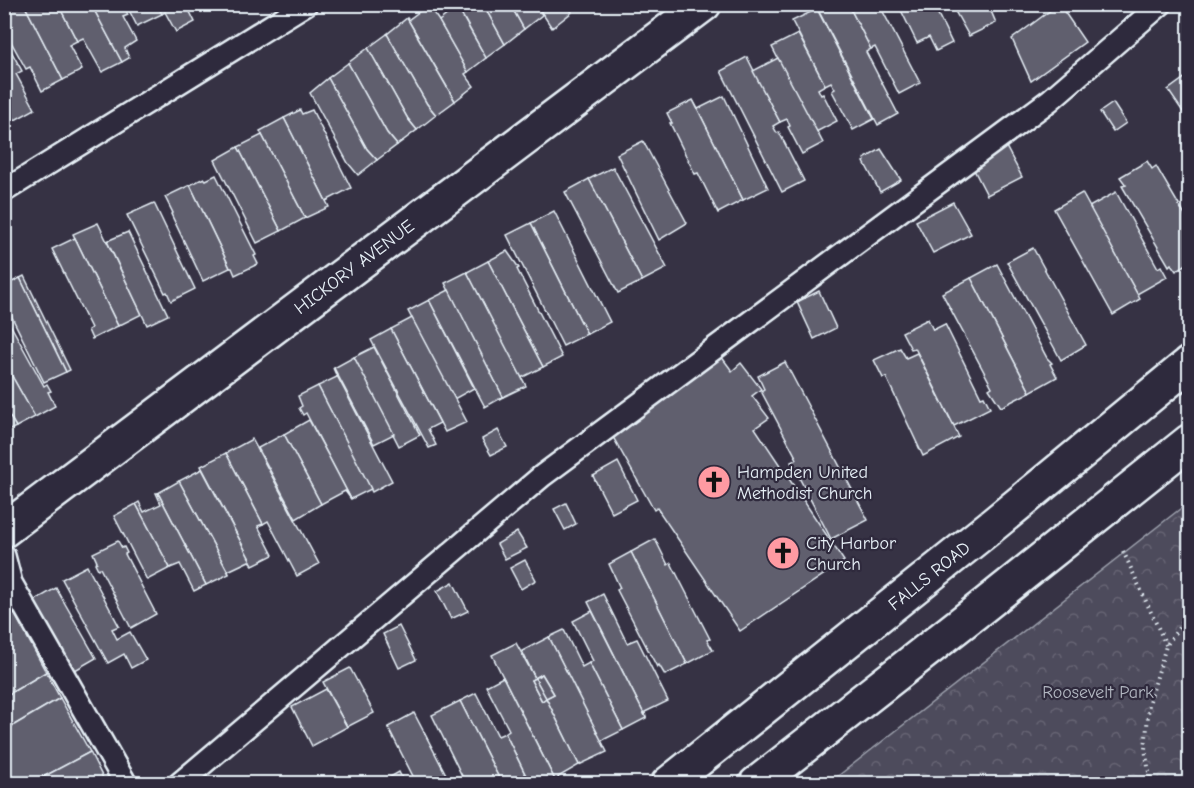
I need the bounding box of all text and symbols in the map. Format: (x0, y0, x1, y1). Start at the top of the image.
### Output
street label: HICKORY AVENUE (290, 215, 418, 319)
place label: Hampden United Methodist Church (737, 462, 873, 504)
church icon: Hampden United Methodist Church (696, 464, 732, 500)
place label: City Harbor Church (806, 533, 897, 575)
church icon: City Harbor Church (765, 535, 801, 571)
street label: FALLS ROAD (884, 537, 974, 615)
park label: Roosevelt Park (1042, 682, 1154, 703)

